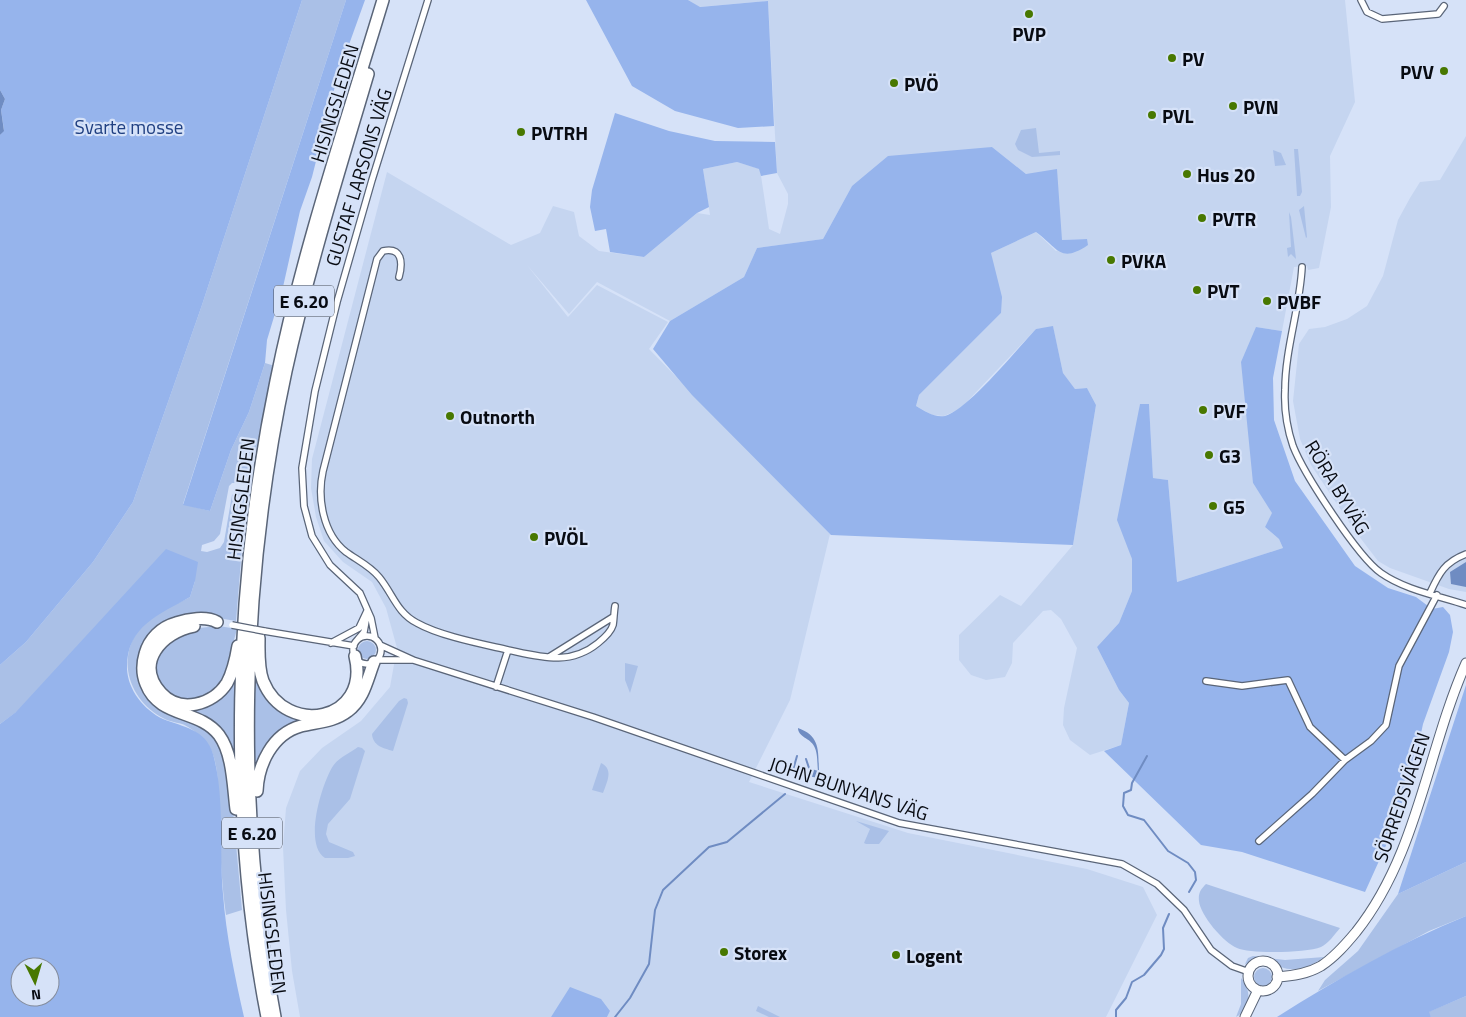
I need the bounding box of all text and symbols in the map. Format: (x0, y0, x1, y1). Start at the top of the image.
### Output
marker: PVP (1023, 8, 1035, 20)
place label: PVP (1012, 19, 1046, 48)
street label: HISINGSLEDEN (302, 40, 366, 166)
place label: PV (1182, 44, 1205, 73)
marker: PV (1166, 52, 1178, 64)
place label: PVV (1400, 57, 1435, 86)
marker: PVV (1438, 65, 1450, 77)
place label: PVÖ (904, 69, 939, 98)
marker: PVÖ (888, 77, 900, 89)
street label: GUSTAF LARSONS VÄG (317, 85, 399, 269)
place label: PVN (1243, 92, 1279, 121)
marker: PVN (1227, 100, 1239, 112)
place label: PVL (1162, 101, 1194, 130)
marker: PVL (1146, 109, 1158, 121)
park label: Svarte mosse (75, 112, 183, 141)
place label: PVTRH (531, 118, 588, 147)
marker: PVTRH (515, 126, 527, 138)
place label: Hus 20 (1197, 160, 1255, 189)
marker: Hus 20 (1181, 168, 1193, 180)
place label: PVTR (1212, 204, 1256, 233)
marker: PVTR (1196, 212, 1208, 224)
place label: PVKA (1121, 246, 1167, 275)
marker: PVKA (1105, 254, 1117, 266)
place label: PVT (1207, 276, 1240, 305)
marker: PVT (1191, 284, 1203, 296)
road number: E 6.20 (274, 286, 334, 316)
place label: PVBF (1277, 287, 1321, 316)
marker: PVBF (1261, 295, 1273, 307)
place label: PVF (1213, 396, 1246, 425)
place label: Outnorth (460, 402, 535, 431)
marker: PVF (1197, 404, 1209, 416)
marker: Outnorth (444, 410, 456, 422)
street label: RÖRA BYVÄG (1298, 434, 1378, 540)
street label: HISINGSLEDEN (218, 436, 262, 562)
place label: G3 (1219, 441, 1241, 470)
marker: G3 (1203, 449, 1215, 461)
place label: G5 (1223, 492, 1245, 521)
marker: G5 (1207, 500, 1219, 512)
place label: PVÖL (544, 523, 588, 552)
marker: PVÖL (528, 531, 540, 543)
street label: SÖRREDSVÄGEN (1365, 728, 1437, 866)
street label: JOHN BUNYANS VÄG (766, 749, 932, 827)
road number: E 6.20 (222, 818, 282, 848)
street label: HISINGSLEDEN (251, 870, 295, 996)
place label: Storex (734, 938, 787, 967)
place label: Logent (906, 941, 962, 970)
marker: Storex (718, 946, 730, 958)
marker: Logent (890, 949, 902, 961)
north arrow (10, 957, 60, 1007)
text: N (30, 985, 42, 1006)

